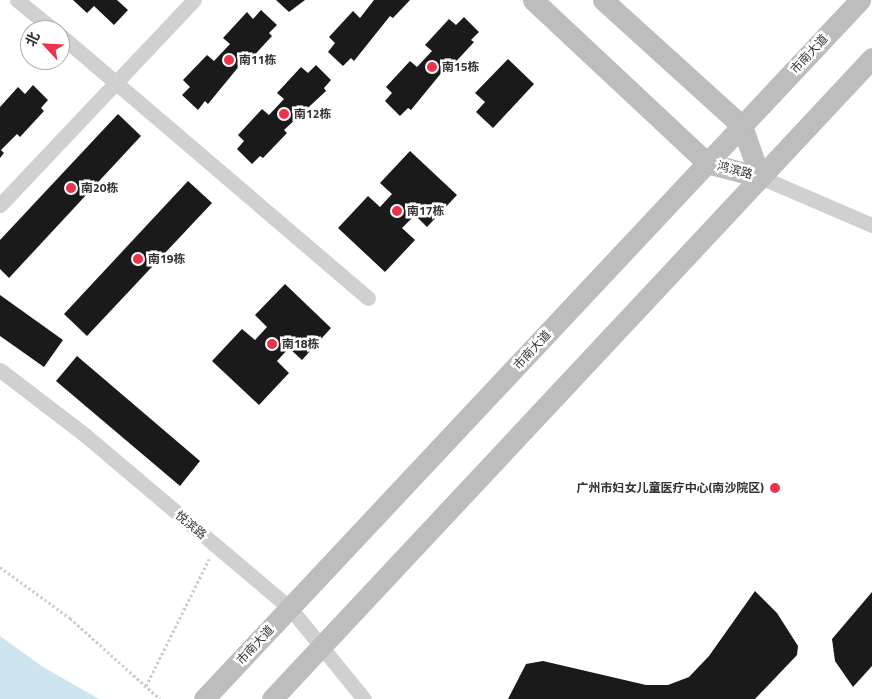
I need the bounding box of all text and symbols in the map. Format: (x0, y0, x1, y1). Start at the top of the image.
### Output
north arrow (20, 20, 70, 70)
text: 北 (19, 28, 44, 50)
street label: 市南大道 (787, 32, 831, 76)
place label: 南11栋 (239, 53, 276, 67)
marker: 南11栋 (223, 54, 235, 66)
place label: 南15栋 (442, 60, 479, 74)
marker: 南15栋 (426, 61, 438, 73)
place label: 南12栋 (294, 107, 331, 121)
marker: 南12栋 (278, 108, 290, 120)
street label: 鸿滨路 (716, 158, 754, 182)
place label: 南20栋 (81, 181, 118, 195)
marker: 南20栋 (65, 182, 77, 194)
place label: 南17栋 (407, 204, 444, 218)
marker: 南17栋 (391, 205, 403, 217)
place label: 南19栋 (148, 252, 185, 266)
marker: 南19栋 (132, 253, 144, 265)
street label: 市南大道 (510, 328, 554, 372)
place label: 南18栋 (282, 337, 319, 351)
marker: 南18栋 (266, 338, 278, 350)
place label: 广州市妇女儿童医疗中心(南沙院区) (577, 481, 764, 495)
marker: 广州市妇女儿童医疗中心(南沙院区) (768, 481, 782, 495)
street label: 悦滨路 (172, 508, 210, 542)
street label: 市南大道 (233, 623, 277, 667)

